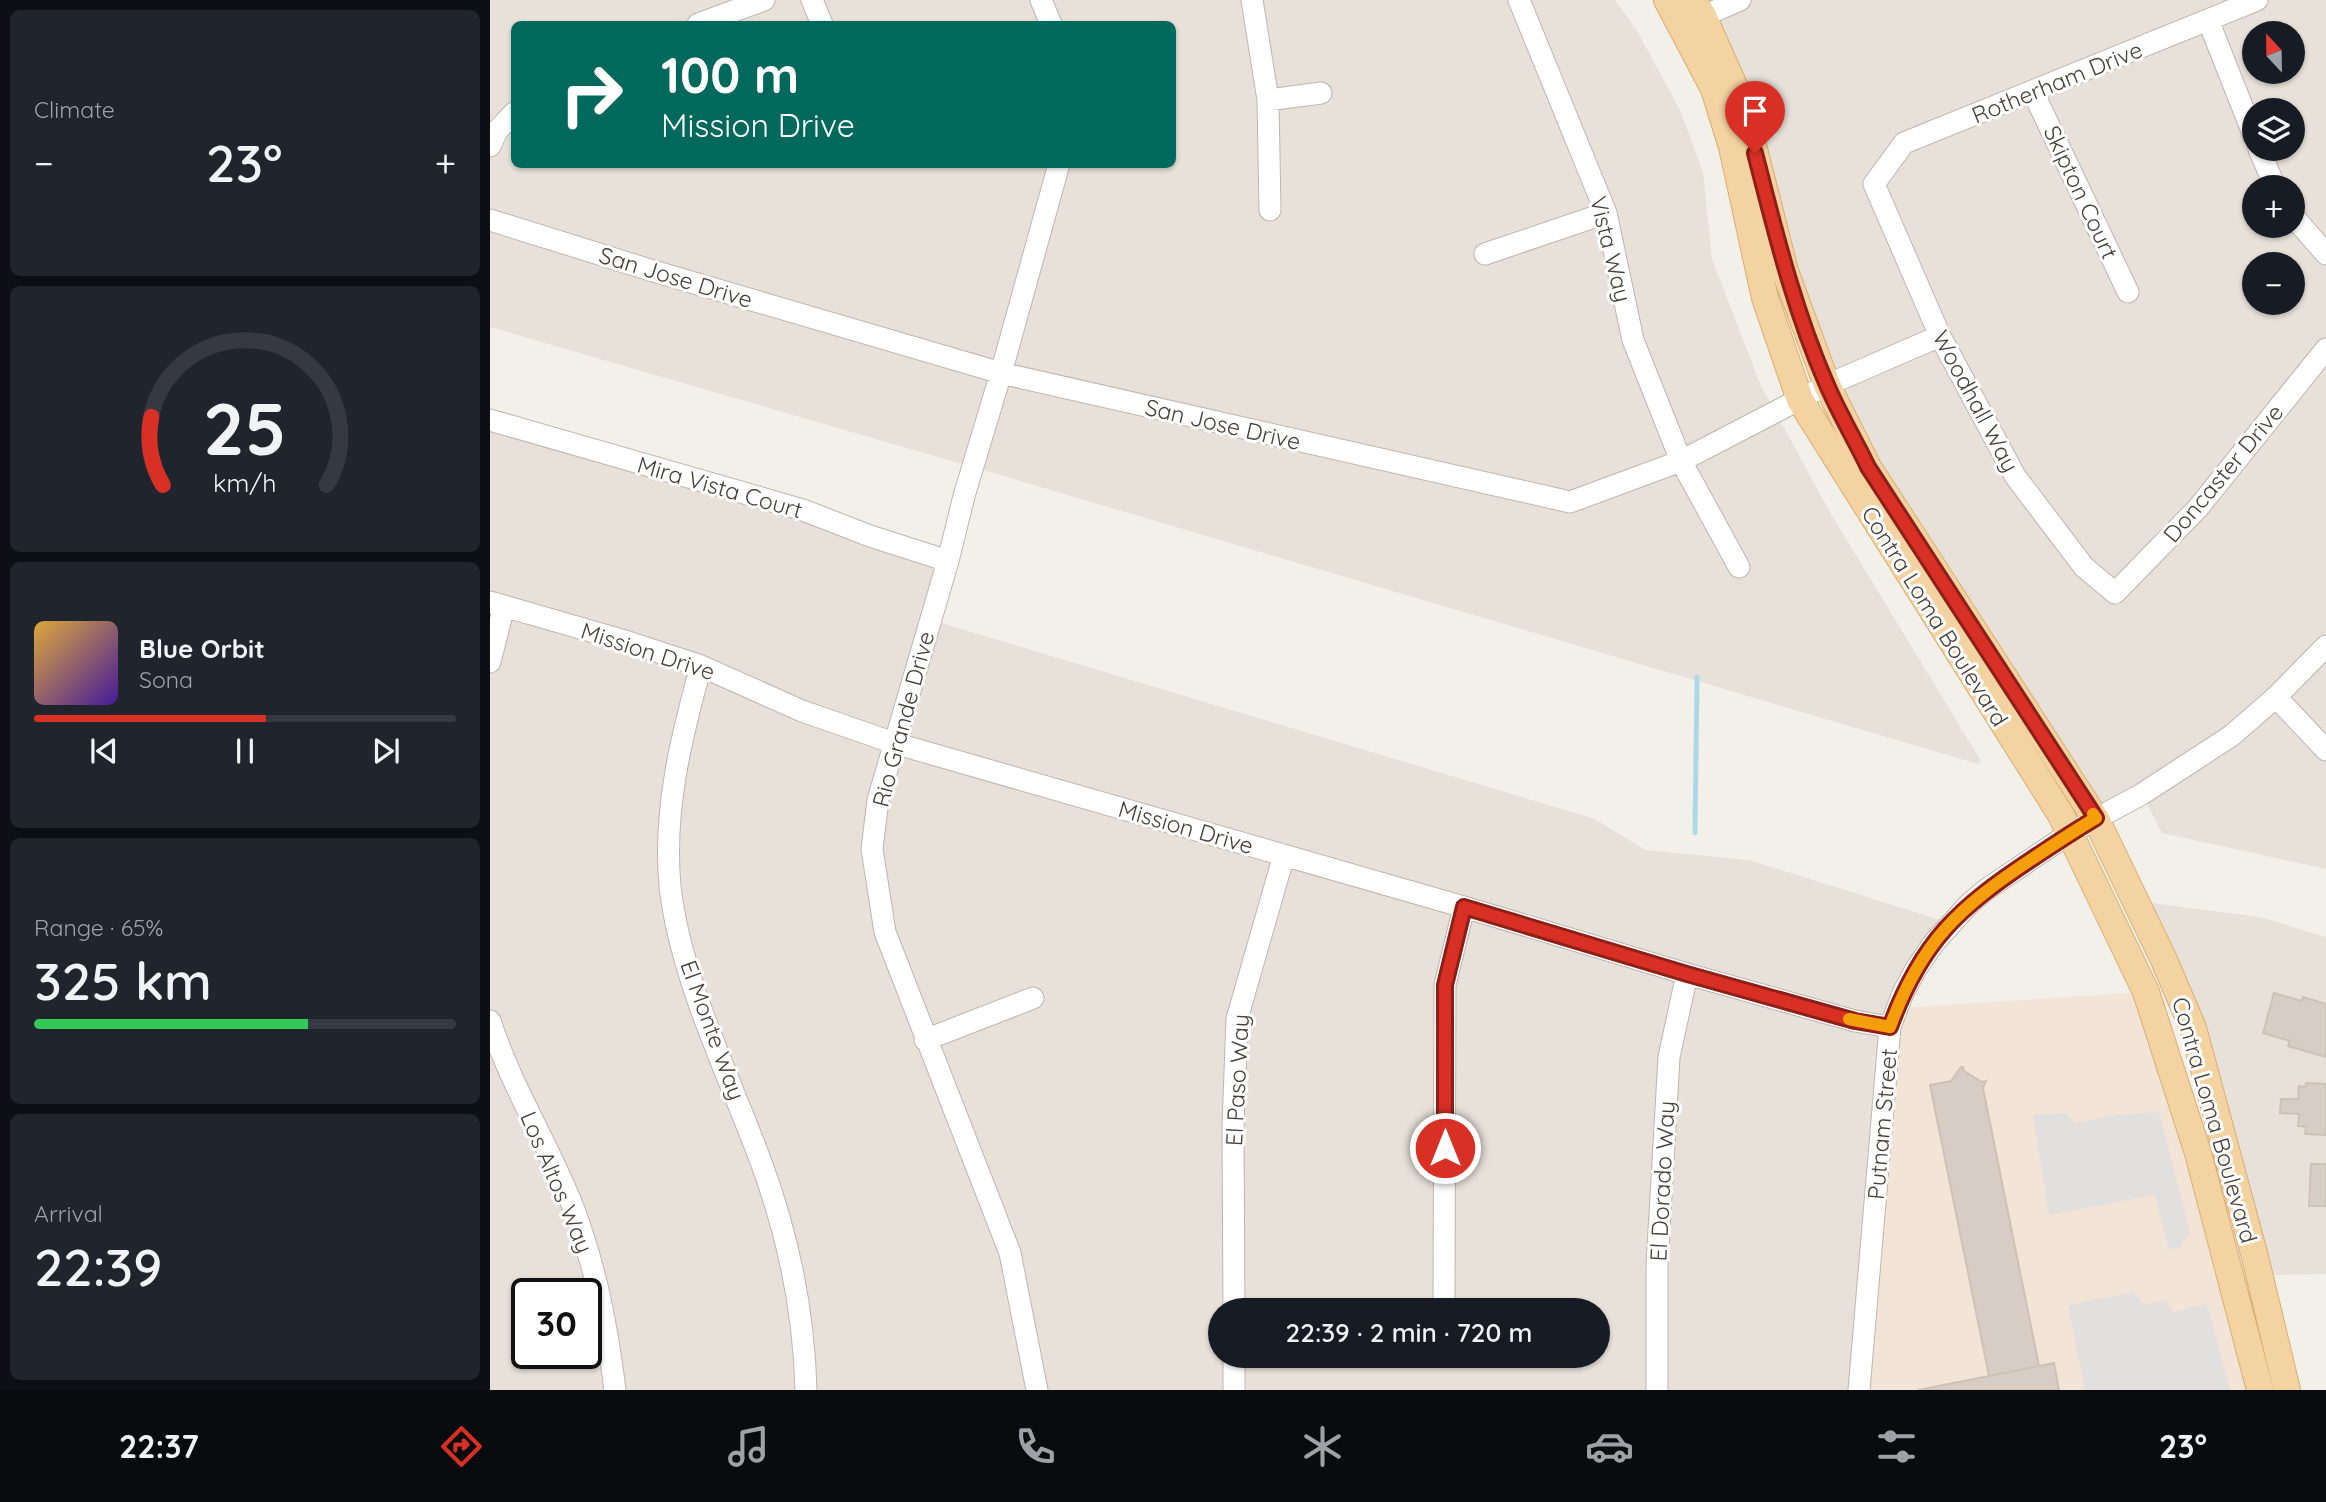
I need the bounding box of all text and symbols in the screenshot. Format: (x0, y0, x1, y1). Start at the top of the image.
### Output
north arrow (2242, 21, 2305, 84)
map controls (2242, 21, 2305, 315)
street label: Rotherham Drive (1967, 35, 2147, 129)
text: 100 m (661, 44, 799, 105)
icon: right (546, 49, 637, 140)
pin (1725, 81, 1785, 153)
icon: arrive (1736, 92, 1774, 130)
text: Climate (34, 95, 115, 124)
button: layers (2242, 98, 2305, 161)
text: Mission Drive (661, 105, 855, 145)
street label: Skipton Court (2037, 121, 2125, 264)
text: 23° (206, 130, 282, 195)
text: − (34, 139, 54, 187)
text: + (435, 139, 456, 187)
button: + (2242, 175, 2305, 238)
street label: Vista Way (1584, 193, 1638, 305)
street label: San Jose Drive (596, 240, 756, 314)
button: − (2242, 252, 2305, 315)
street label: Woodhall Way (1926, 325, 2026, 477)
text: 25 (203, 382, 287, 473)
street label: San Jose Drive (1142, 392, 1304, 456)
street label: Doncaster Drive (2157, 398, 2289, 548)
street label: Mira Vista Court (634, 450, 806, 524)
text: km/h (213, 467, 277, 498)
street label: Contra Loma Boulevard (1855, 500, 2015, 732)
street label: Mission Drive (577, 616, 719, 686)
street label: Rio Grande Drive (866, 628, 940, 810)
text: Blue Orbit (139, 632, 265, 665)
text: Sona (139, 665, 193, 694)
icon: previous (85, 732, 123, 770)
icon: pause (226, 732, 264, 770)
icon: next (367, 732, 405, 770)
street label: Mission Drive (1115, 794, 1257, 860)
text: Range · 65% (34, 913, 163, 942)
text: 325 km (34, 948, 212, 1013)
street label: El Monte Way (674, 956, 752, 1104)
street label: Contra Loma Boulevard (2166, 994, 2264, 1246)
street label: El Paso Way (1219, 1013, 1255, 1147)
street label: Putnam Street (1861, 1047, 1903, 1201)
street label: El Dorado Way (1643, 1100, 1681, 1262)
street label: Los Altos Way (514, 1107, 600, 1257)
position arrow (1408, 1111, 1482, 1185)
text: Arrival (34, 1199, 103, 1228)
text: 22:39 (34, 1234, 162, 1299)
speed limit sign: 30 (511, 1278, 602, 1369)
text: 22:39 · 2 min · 720 m (1286, 1316, 1532, 1349)
icon: directions (437, 1422, 486, 1471)
icon: music (724, 1422, 773, 1471)
icon: phone (1011, 1422, 1060, 1471)
icon: climate (1298, 1422, 1347, 1471)
icon: car (1585, 1422, 1634, 1471)
icon: filters (1872, 1422, 1921, 1471)
text: 22:37 (119, 1426, 199, 1466)
text: 23° (2159, 1426, 2207, 1466)

